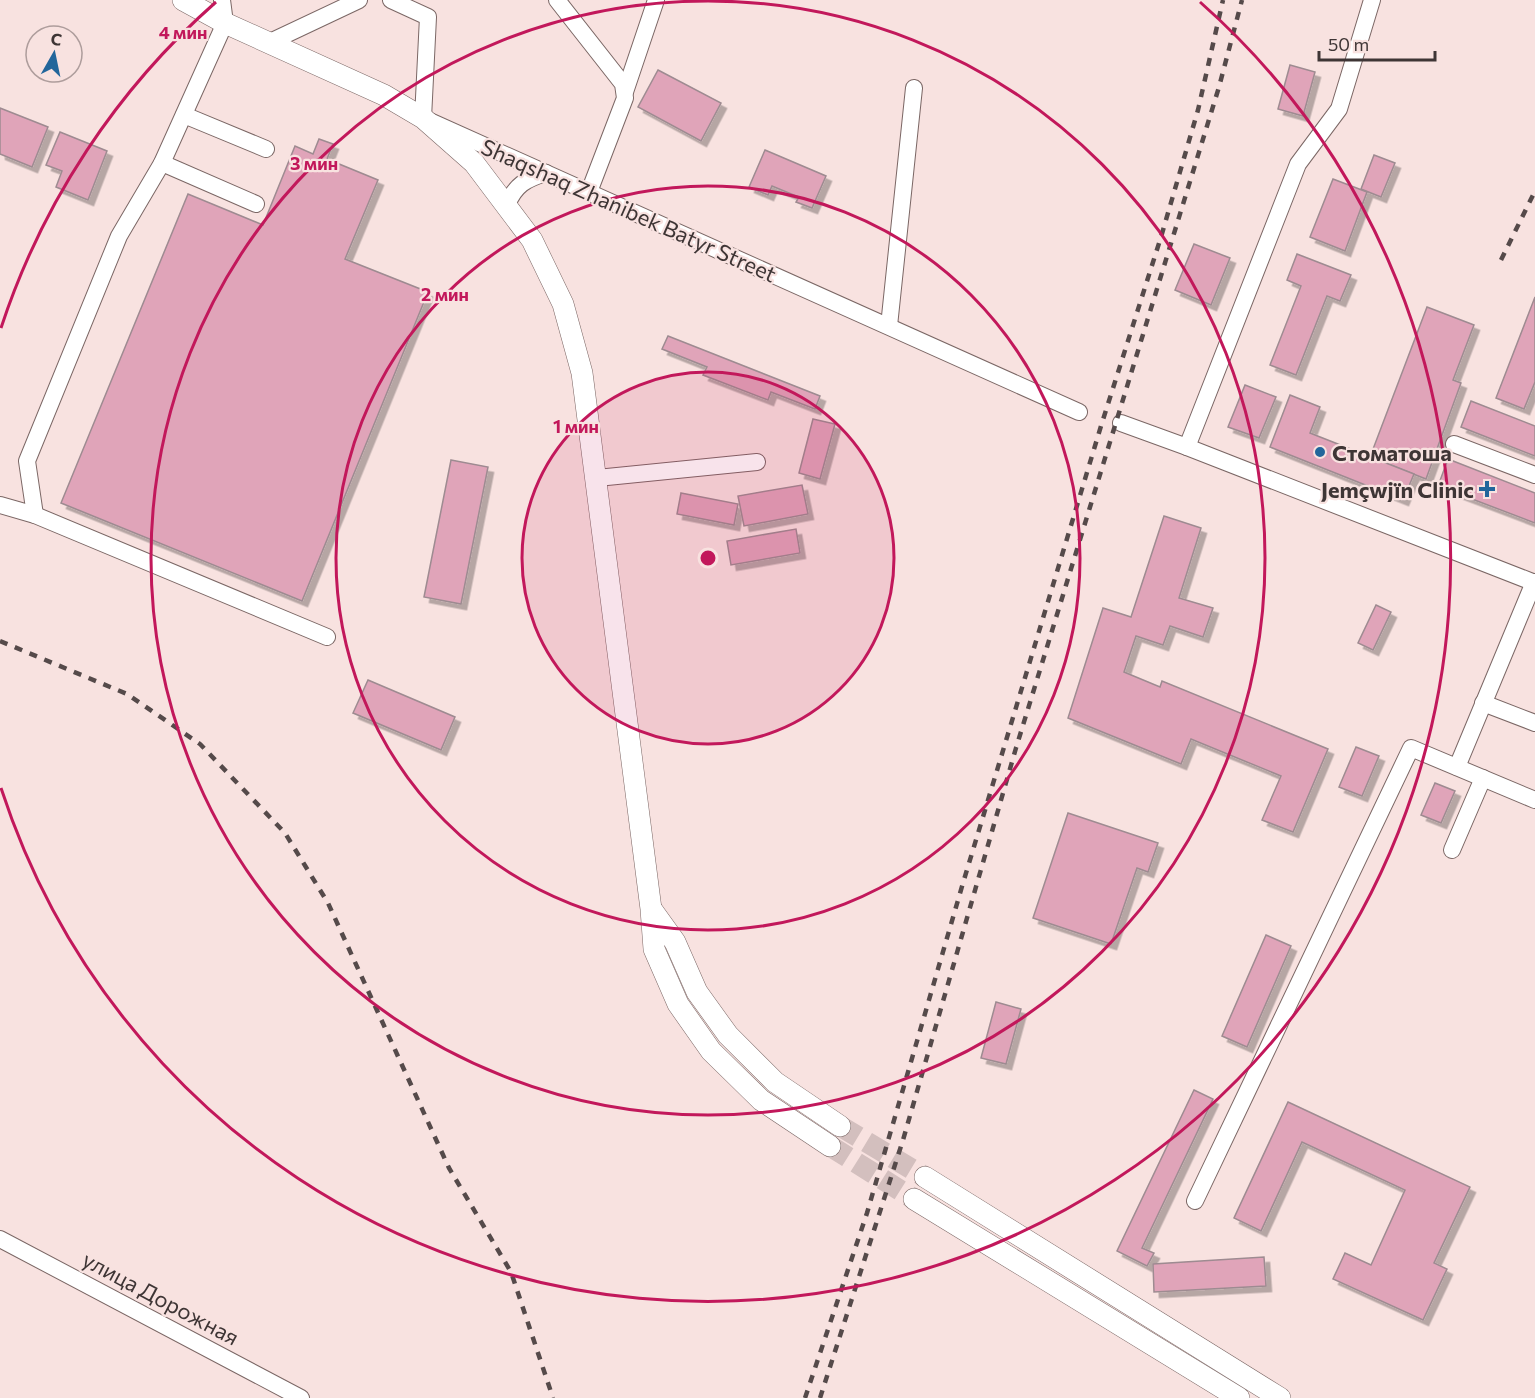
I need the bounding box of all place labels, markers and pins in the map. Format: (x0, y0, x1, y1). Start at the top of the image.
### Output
place label: Стоматоша (1332, 439, 1452, 466)
marker: Стоматоша (1313, 445, 1327, 459)
place label: Jemçwjïn Clinic (1321, 476, 1474, 503)
marker: Jemçwjïn Clinic (1478, 480, 1496, 498)
centre of rings (698, 548, 718, 568)

